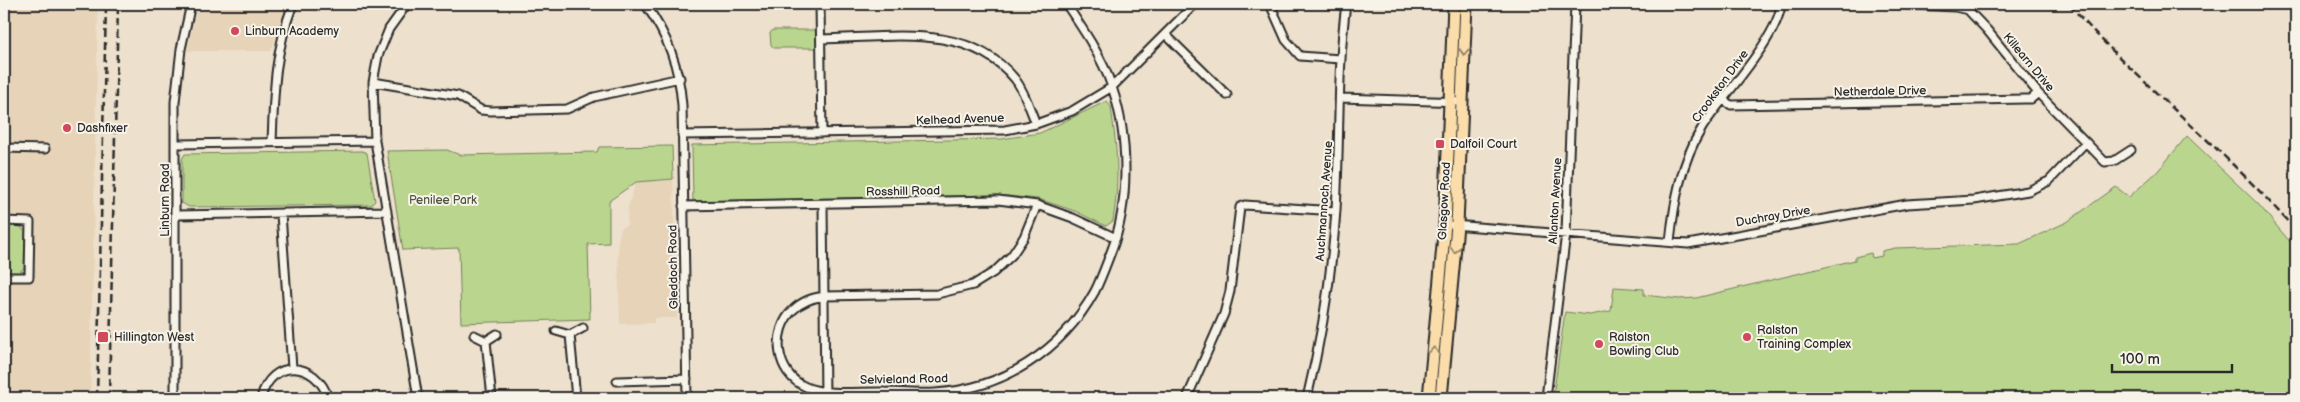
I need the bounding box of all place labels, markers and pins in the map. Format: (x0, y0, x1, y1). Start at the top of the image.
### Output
place label: Linburn Academy (245, 24, 339, 39)
marker: Linburn Academy (229, 25, 241, 37)
place label: Dashfixer (77, 121, 128, 136)
marker: Dashfixer (61, 122, 73, 134)
place label: Dalfoil Court (1450, 137, 1517, 152)
marker: Dalfoil Court (1434, 138, 1446, 150)
place label: Ralston Training Complex (1757, 323, 1852, 352)
marker: Hillington West (96, 330, 110, 344)
place label: Hillington West (114, 330, 194, 345)
place label: Ralston Bowling Club (1609, 330, 1679, 359)
marker: Ralston Training Complex (1741, 331, 1753, 343)
marker: Ralston Bowling Club (1593, 338, 1605, 350)

